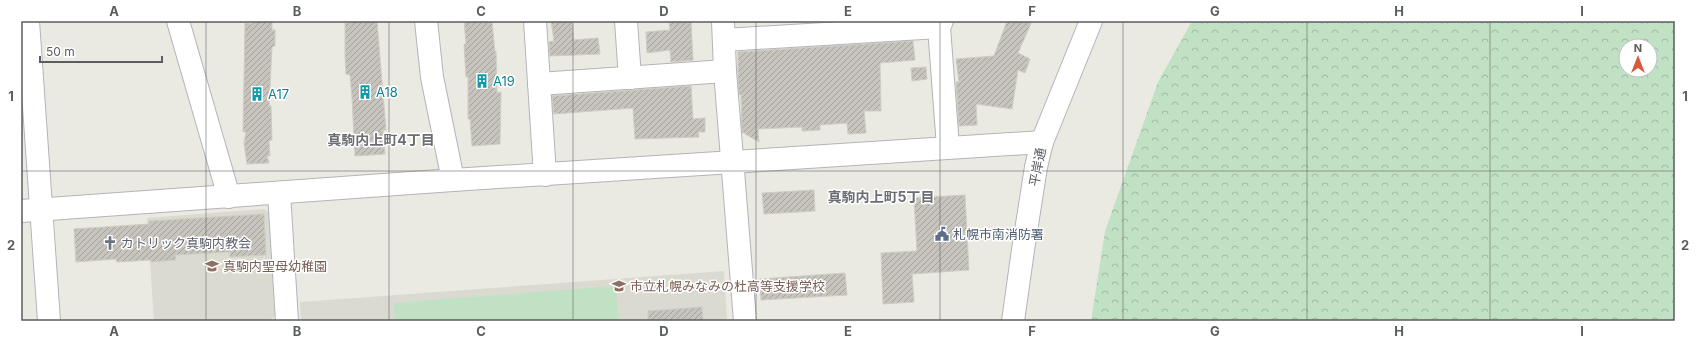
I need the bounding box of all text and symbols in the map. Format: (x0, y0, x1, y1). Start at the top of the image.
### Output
text: A (109, 3, 119, 19)
text: B (293, 3, 302, 19)
text: C (476, 3, 486, 19)
text: D (659, 3, 669, 19)
text: E (844, 3, 852, 19)
text: F (1028, 3, 1036, 19)
text: G (1210, 3, 1220, 19)
text: H (1394, 3, 1404, 19)
text: I (1580, 3, 1584, 19)
scale bar (40, 38, 162, 64)
north arrow (1618, 38, 1658, 78)
text: N (1634, 41, 1642, 55)
text: 50 m (46, 44, 75, 59)
building icon: A19 (474, 73, 490, 89)
place label: A19 (493, 73, 515, 89)
building icon: A18 (357, 84, 373, 100)
place label: A18 (376, 84, 398, 100)
building icon: A17 (249, 86, 265, 102)
place label: A17 (268, 86, 289, 102)
text: 1 (8, 88, 14, 104)
text: 1 (1682, 88, 1688, 104)
district label: 真駒内上町4丁目 (327, 131, 435, 148)
street label: 平岸通 (1025, 146, 1049, 188)
district label: 真駒内上町5丁目 (828, 188, 934, 205)
public building icon: 札幌市南消防署 (934, 226, 950, 242)
place label: 札幌市南消防署 (953, 226, 1044, 242)
church icon: カトリック真駒内教会 (102, 235, 118, 251)
place label: カトリック真駒内教会 (121, 235, 251, 251)
text: 2 (7, 237, 15, 253)
text: 2 (1681, 237, 1689, 253)
school or university icon: 真駒内聖母幼稚園 (204, 258, 220, 274)
place label: 真駒内聖母幼稚園 (223, 258, 327, 274)
school or university icon: 市立札幌みなみの杜高等支援学校 (611, 278, 627, 294)
place label: 市立札幌みなみの杜高等支援学校 (630, 278, 825, 294)
text: A (109, 323, 119, 339)
text: B (293, 323, 302, 339)
text: C (476, 323, 486, 339)
text: D (659, 323, 669, 339)
text: E (844, 323, 852, 339)
text: F (1028, 323, 1036, 339)
text: G (1210, 323, 1220, 339)
text: H (1394, 323, 1404, 339)
text: I (1580, 323, 1584, 339)

